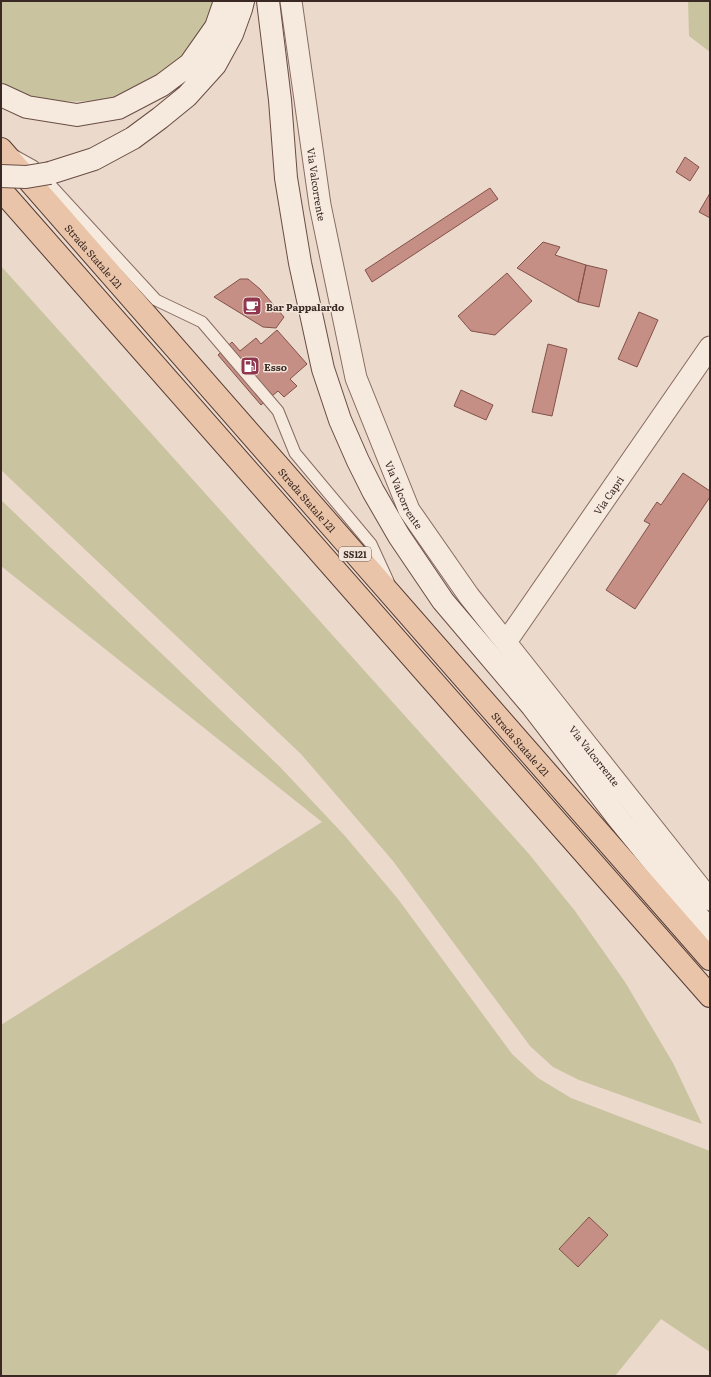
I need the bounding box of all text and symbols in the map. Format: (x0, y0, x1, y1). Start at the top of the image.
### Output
street label: Via Valcorrente (304, 146, 331, 222)
street label: Strada Statale 121 (62, 220, 127, 291)
cafe icon: Bar Pappalardo (241, 295, 263, 317)
place label: Bar Pappalardo (266, 299, 344, 314)
fuel station icon: Esso (239, 355, 261, 377)
place label: Esso (264, 359, 287, 374)
street label: Via Valcorrente (382, 458, 427, 532)
street label: Strada Statale 121 (276, 464, 340, 535)
street label: Via Capri (589, 472, 627, 517)
road number: SS121 (339, 547, 371, 561)
street label: Strada Statale 121 (489, 708, 554, 779)
street label: Via Valcorrente (566, 722, 624, 789)

